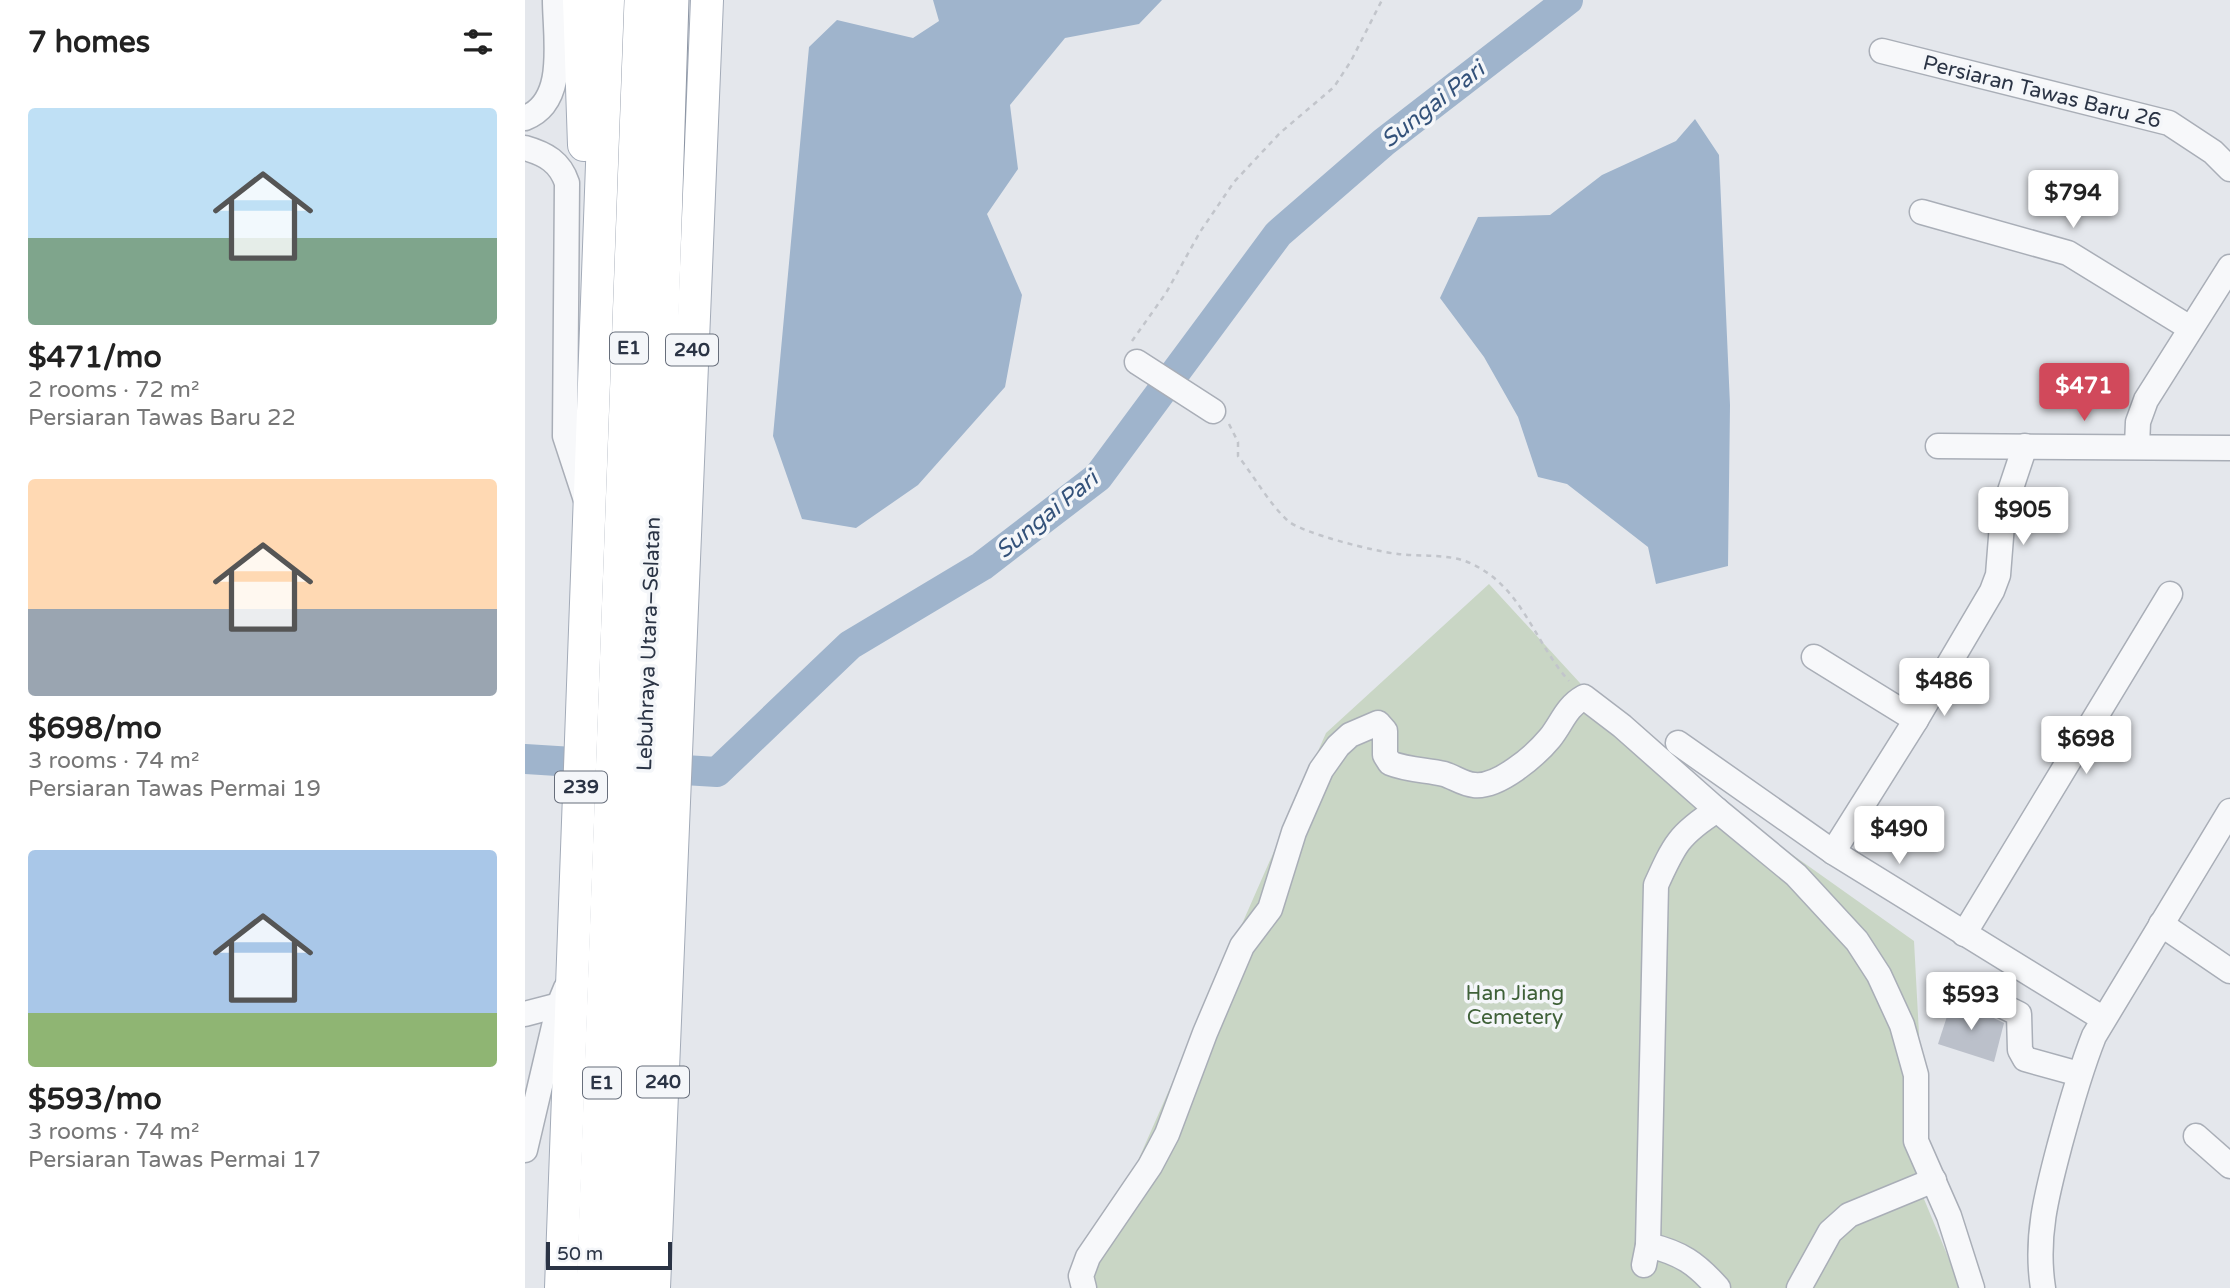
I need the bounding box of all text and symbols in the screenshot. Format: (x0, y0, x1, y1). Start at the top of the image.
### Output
icon: filters (459, 23, 497, 61)
text: 7 homes (28, 24, 150, 61)
street label: Persiaran Tawas Baru 26 (1920, 50, 2164, 134)
water label: Sungai Pari (1376, 54, 1493, 154)
icon: home (200, 153, 326, 279)
pin: $794 (2032, 170, 2114, 230)
text: $794 (2044, 179, 2102, 207)
road number: E1 (610, 332, 648, 364)
road number: 240 (666, 334, 718, 366)
text: $471/mo (28, 339, 162, 376)
pin: $471 (2043, 364, 2125, 423)
text: $471 (2055, 372, 2113, 400)
text: 2 rooms · 72 m² (28, 376, 199, 404)
text: Persiaran Tawas Baru 22 (28, 404, 296, 432)
water label: Sungai Pari (990, 463, 1106, 565)
pin: $905 (1982, 488, 2064, 547)
text: $905 (1994, 496, 2052, 524)
street label: Lebuhraya Utara–Selatan (632, 516, 666, 772)
icon: home (200, 524, 326, 650)
pin: $486 (1903, 658, 1985, 718)
text: $486 (1915, 667, 1973, 695)
text: $698/mo (28, 710, 162, 747)
pin: $698 (2045, 716, 2127, 776)
text: $698 (2057, 725, 2115, 753)
text: 3 rooms · 74 m² (28, 747, 199, 775)
road number: 239 (555, 772, 607, 802)
text: Persiaran Tawas Permai 19 (28, 775, 321, 803)
pin: $490 (1858, 806, 1940, 866)
text: $490 (1870, 815, 1928, 843)
icon: home (200, 895, 326, 1021)
pin: $593 (1930, 972, 2012, 1032)
park label: Han Jiang Cemetery (1466, 981, 1564, 1030)
text: $593 (1942, 981, 2000, 1009)
road number: 240 (637, 1066, 689, 1098)
road number: E1 (583, 1068, 621, 1098)
text: $593/mo (28, 1081, 162, 1118)
text: 3 rooms · 74 m² (28, 1118, 199, 1146)
text: Persiaran Tawas Permai 17 (28, 1146, 321, 1174)
scale bar (546, 1239, 672, 1271)
text: 50 m (557, 1243, 603, 1265)

